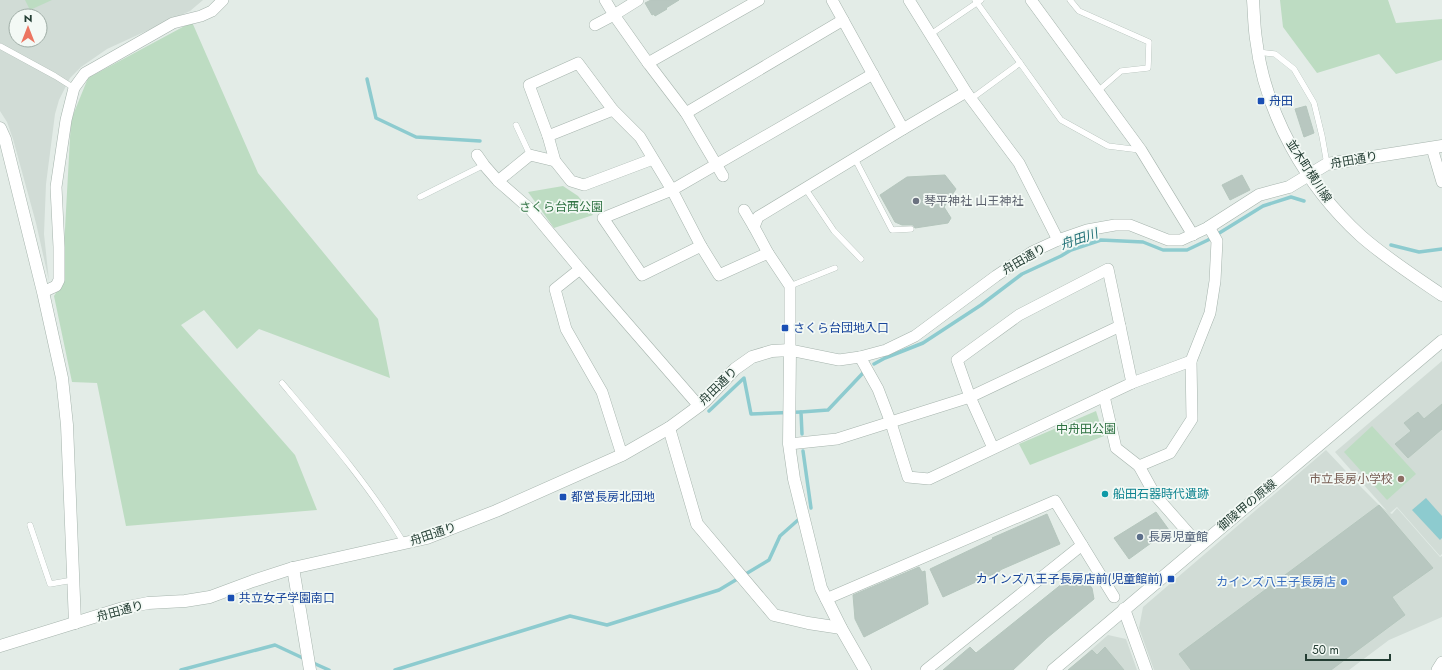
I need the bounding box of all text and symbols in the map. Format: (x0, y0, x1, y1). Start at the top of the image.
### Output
north arrow (8, 8, 48, 48)
text: N (24, 10, 32, 26)
place label: 舟田 (1269, 92, 1293, 110)
marker: 舟田 (1256, 96, 1266, 106)
street label: 並木町横川線 (1282, 136, 1336, 206)
street label: 舟田通り (1329, 147, 1379, 173)
place label: 琴平神社 山王神社 (924, 192, 1024, 210)
marker: 琴平神社 山王神社 (911, 196, 921, 206)
park label: さくら台西公園 (519, 198, 603, 216)
water label: 舟田川 (1057, 223, 1102, 254)
street label: 舟田通り (999, 239, 1049, 279)
place label: さくら台団地入口 (793, 319, 889, 337)
marker: さくら台団地入口 (780, 323, 790, 333)
street label: 舟田通り (694, 363, 742, 409)
park label: 中舟田公園 (1056, 420, 1116, 438)
place label: 市立長房小学校 (1309, 470, 1393, 488)
marker: 市立長房小学校 (1396, 474, 1406, 484)
street label: 御陵甲の原線 (1214, 475, 1280, 535)
place label: 船田石器時代遺跡 (1113, 485, 1209, 503)
place label: 都営長房北団地 (571, 488, 655, 506)
marker: 船田石器時代遺跡 (1100, 489, 1110, 499)
marker: 都営長房北団地 (558, 492, 568, 502)
street label: 舟田通り (407, 518, 459, 550)
place label: 長房児童館 (1148, 528, 1208, 546)
marker: 長房児童館 (1135, 532, 1145, 542)
place label: カインズ八王子長房店前(児童館前) (976, 570, 1163, 588)
place label: カインズ八王子長房店 (1216, 573, 1336, 591)
marker: カインズ八王子長房店前(児童館前) (1166, 574, 1176, 584)
marker: カインズ八王子長房店 (1339, 577, 1349, 587)
place label: 共立女子学園南口 (239, 589, 335, 607)
marker: 共立女子学園南口 (226, 593, 236, 603)
street label: 舟田通り (94, 596, 146, 626)
scale bar (1306, 636, 1390, 662)
text: 50 m (1312, 641, 1339, 659)

